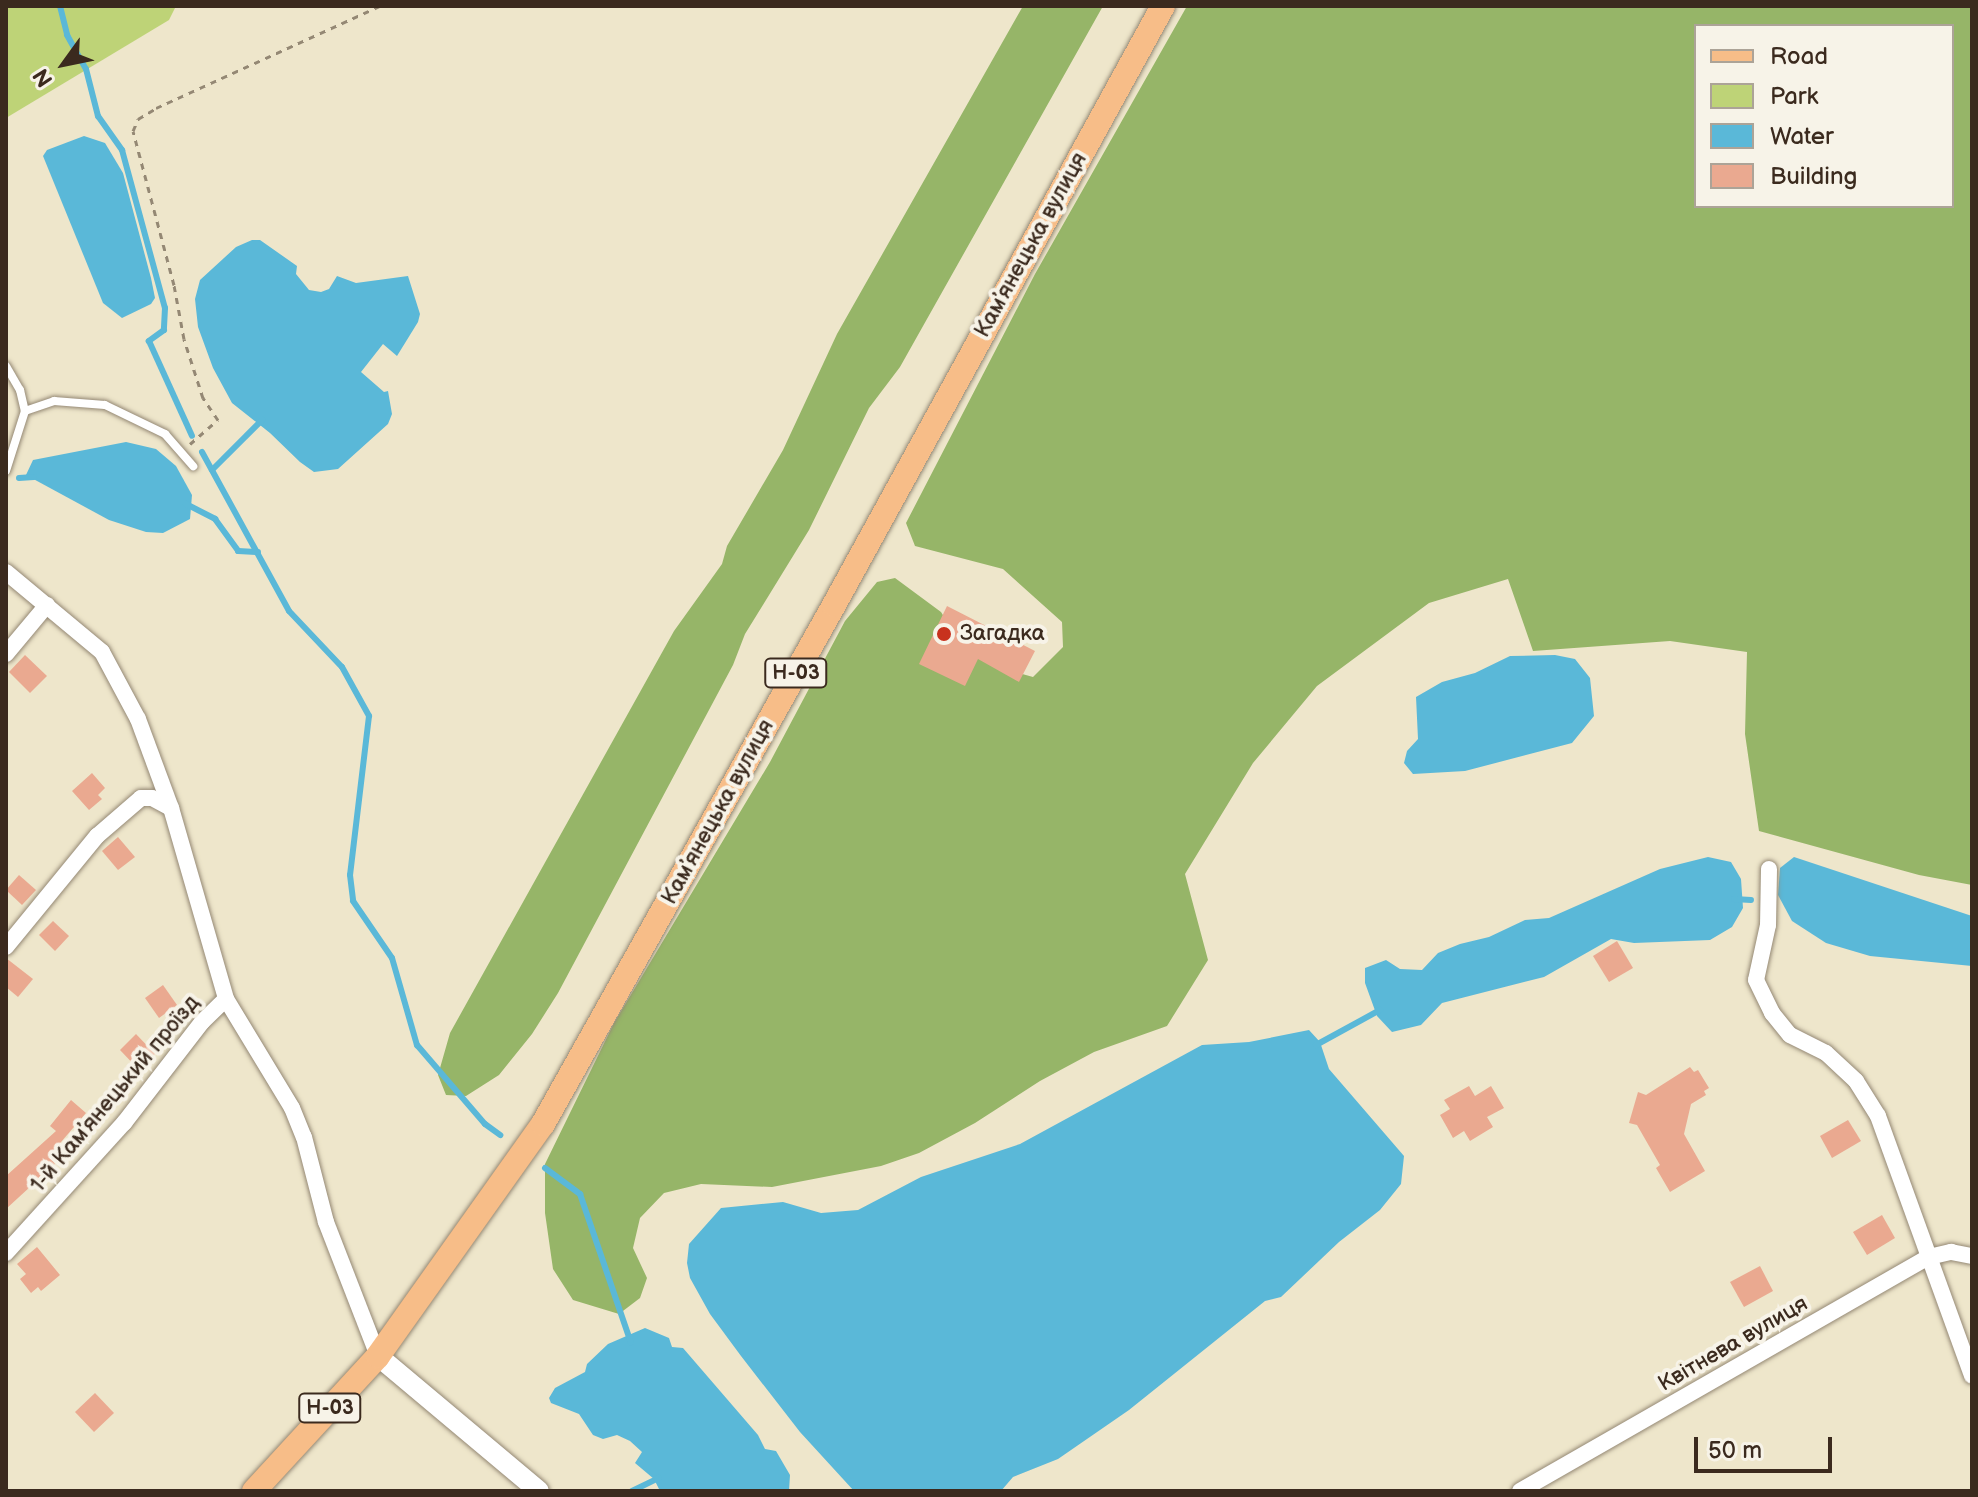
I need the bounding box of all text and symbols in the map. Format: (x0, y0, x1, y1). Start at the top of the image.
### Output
north arrow (24, 24, 104, 104)
legend (1694, 24, 1954, 208)
text: Road (1770, 42, 1828, 71)
text: N (28, 63, 59, 92)
text: Park (1770, 82, 1818, 111)
text: Water (1770, 122, 1834, 151)
street label: Камʼянецька вулиця (969, 148, 1093, 342)
text: Building (1770, 162, 1857, 191)
place label: Загадка (960, 621, 1045, 647)
marker: Загадка (935, 625, 953, 643)
road number: Н-03 (764, 657, 828, 689)
street label: Камʼянецька вулиця (656, 715, 780, 909)
street label: 1-й Камʼянецький проїзд (25, 990, 205, 1198)
street label: Квітнева вулиця (1654, 1291, 1812, 1397)
road number: Н-03 (298, 1392, 362, 1424)
scale bar (1698, 1421, 1836, 1471)
text: 50 m (1708, 1436, 1762, 1465)

